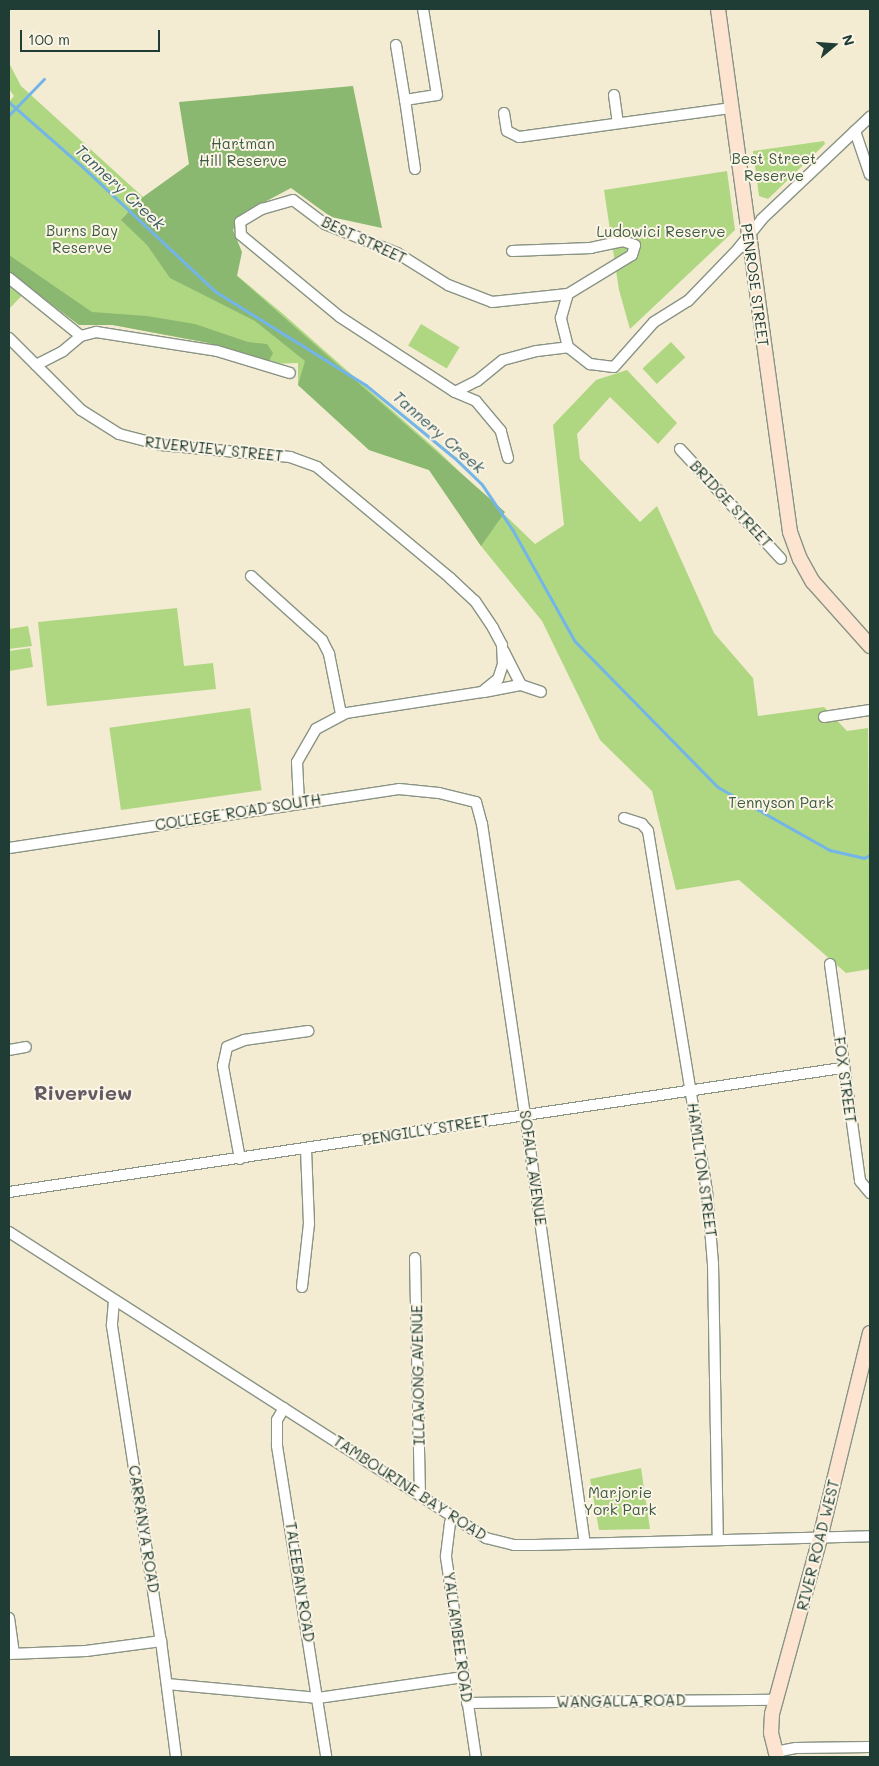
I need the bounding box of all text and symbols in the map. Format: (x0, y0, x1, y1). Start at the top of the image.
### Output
scale bar (22, 20, 162, 52)
north arrow (809, 20, 859, 70)
text: 100 m (28, 29, 70, 49)
text: N (838, 32, 859, 48)
park label: Hartman Hill Reserve (199, 134, 287, 169)
water label: Tannery Creek (71, 140, 169, 234)
park label: Best Street Reserve (731, 149, 817, 184)
street label: BEST STREET (319, 213, 409, 267)
park label: Burns Bay Reserve (46, 221, 118, 256)
street label: PENROSE STREET (737, 222, 773, 348)
park label: Ludowici Reserve (596, 223, 726, 241)
water label: Tannery Creek (389, 387, 489, 477)
street label: RIVERVIEW STREET (144, 433, 284, 465)
street label: BRIDGE STREET (686, 457, 776, 551)
street label: COLLEGE ROAD SOUTH (154, 790, 322, 834)
park label: Tennyson Park (728, 794, 834, 812)
street label: FOX STREET (830, 1036, 860, 1124)
district label: Riverview (34, 1080, 132, 1104)
street label: HAMILTON STREET (684, 1102, 720, 1238)
street label: SOFALA AVENUE (516, 1109, 550, 1227)
street label: PENGILLY STREET (361, 1111, 491, 1149)
street label: ILLAWONG AVENUE (408, 1304, 428, 1446)
street label: TAMBOURINE BAY ROAD (330, 1432, 490, 1544)
street label: CARRANYA ROAD (125, 1464, 163, 1594)
street label: RIVER ROAD WEST (793, 1478, 843, 1612)
park label: Marjorie York Park (583, 1483, 657, 1518)
street label: TALEEBAN ROAD (282, 1521, 318, 1643)
street label: YALLAMBEE ROAD (440, 1570, 476, 1704)
street label: WANGALLA ROAD (556, 1691, 686, 1711)

